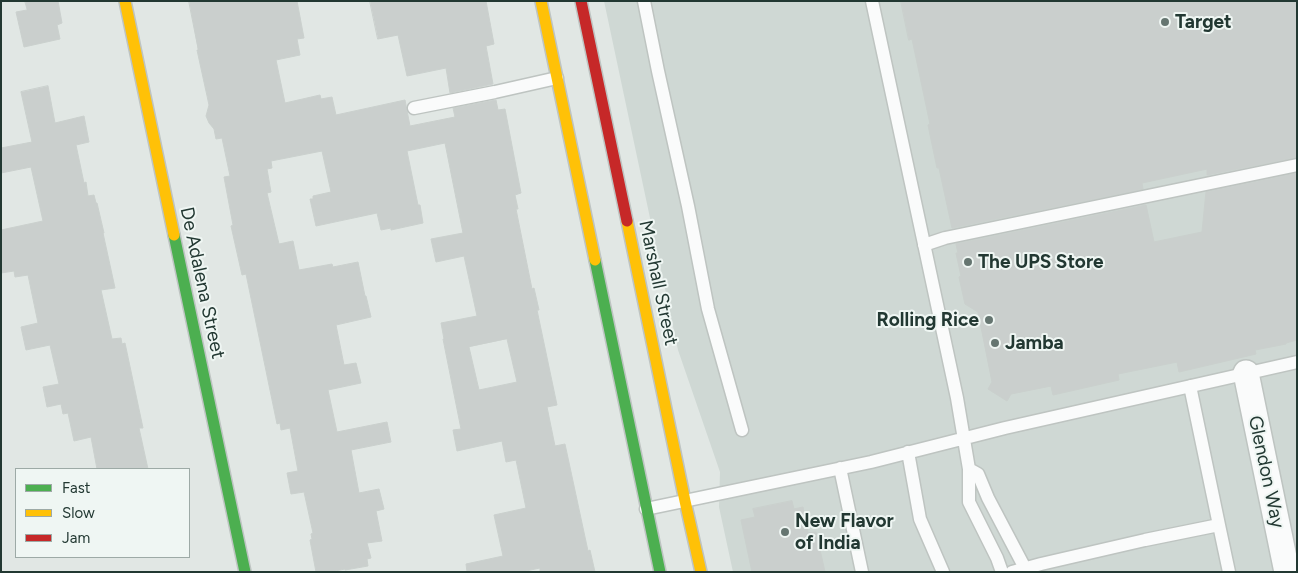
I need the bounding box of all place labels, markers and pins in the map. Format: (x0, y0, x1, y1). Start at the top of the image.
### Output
place label: Target (1175, 11, 1232, 33)
marker: Target (1159, 16, 1171, 28)
place label: The UPS Store (978, 251, 1104, 273)
marker: The UPS Store (962, 256, 974, 268)
place label: Rolling Rice (877, 309, 979, 331)
marker: Rolling Rice (983, 314, 995, 326)
place label: Jamba (1005, 332, 1064, 354)
marker: Jamba (989, 337, 1001, 349)
place label: New Flavor of India (795, 510, 894, 554)
marker: New Flavor of India (779, 526, 791, 538)

